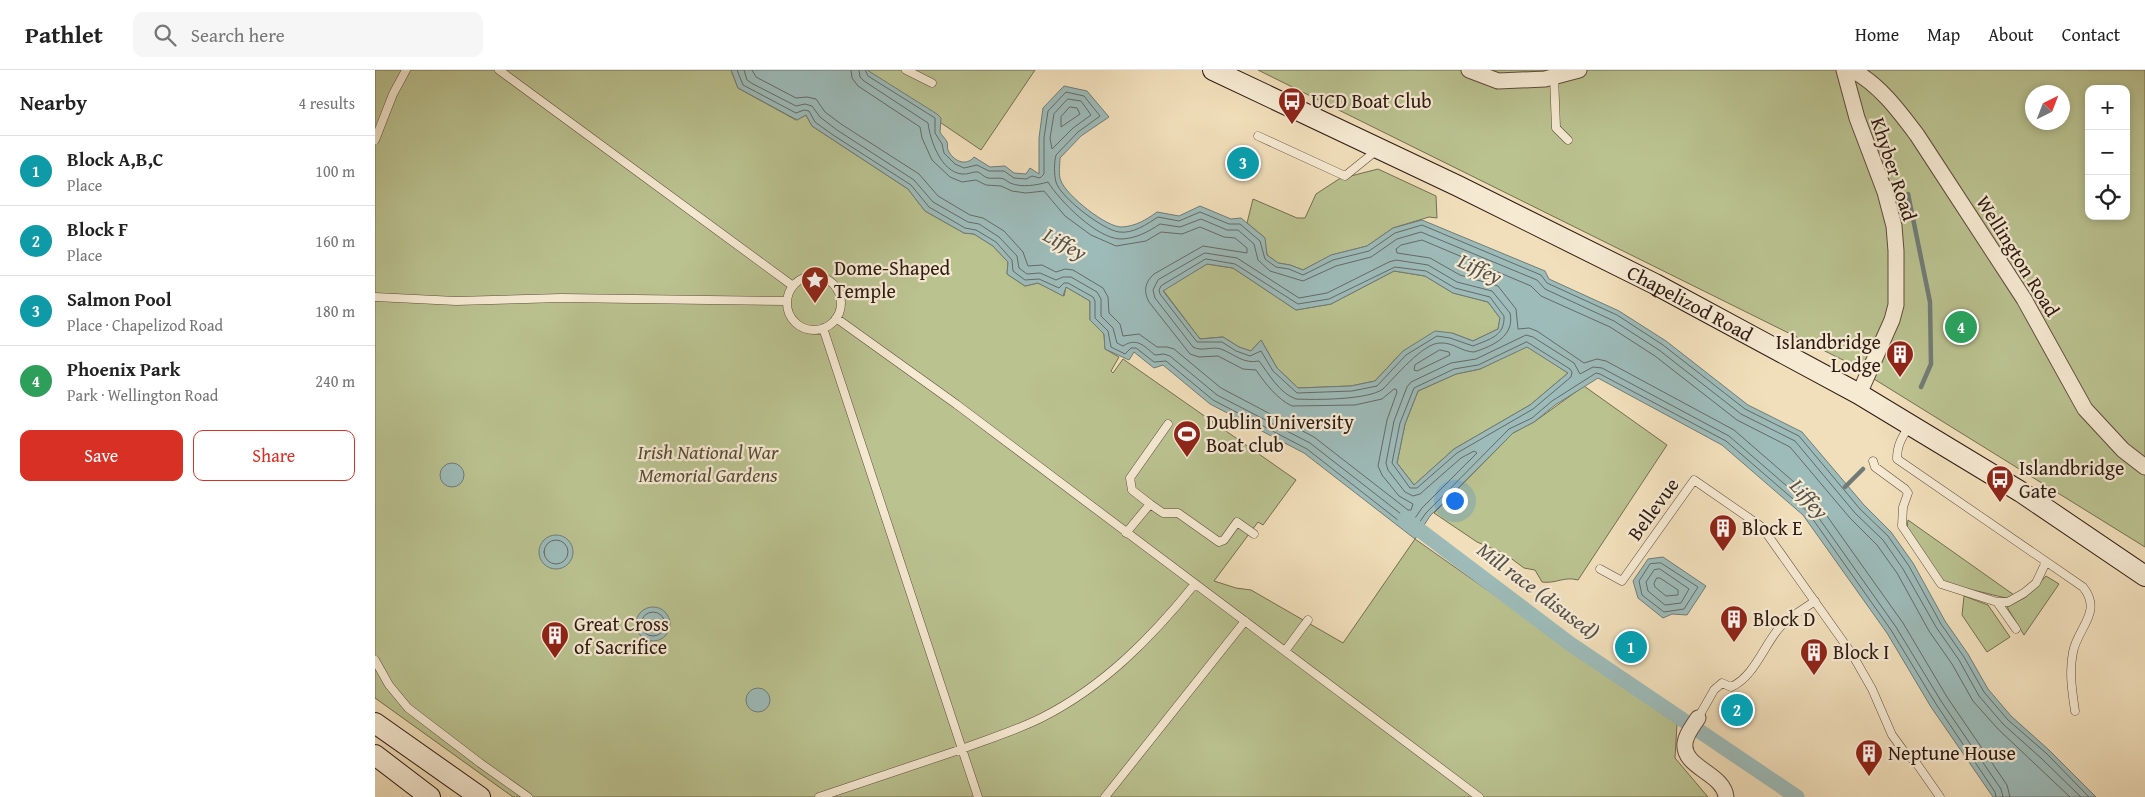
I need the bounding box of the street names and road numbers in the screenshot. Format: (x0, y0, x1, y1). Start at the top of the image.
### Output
street label: Khyber Road (1864, 113, 1925, 225)
street label: Wellington Road (1969, 189, 2068, 322)
street label: Chapelizod Road (1622, 257, 1759, 348)
street label: Bellevue (1620, 471, 1685, 546)

